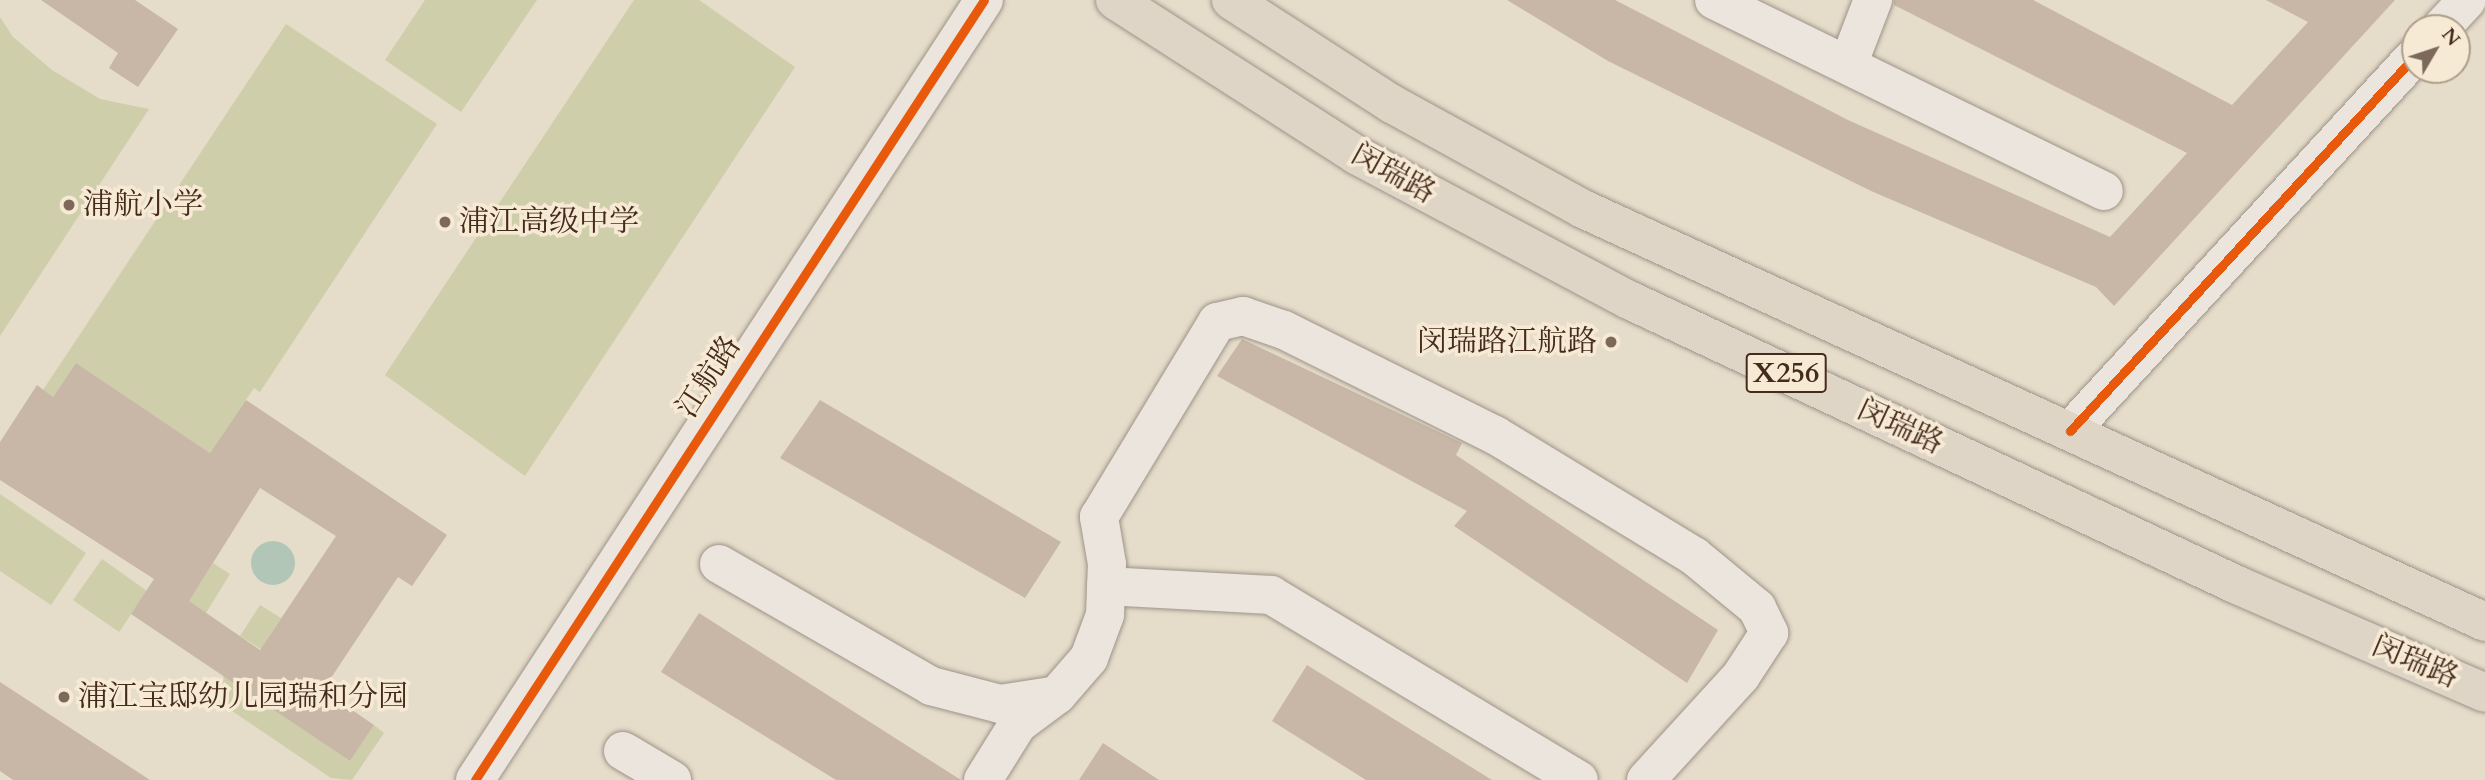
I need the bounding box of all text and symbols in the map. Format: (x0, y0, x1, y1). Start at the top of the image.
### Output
north arrow (2401, 14, 2471, 84)
text: N (2435, 22, 2466, 52)
street label: 闵瑞路 (1345, 136, 1441, 212)
place label: 浦航小学 (83, 187, 203, 223)
marker: 浦航小学 (61, 197, 77, 213)
place label: 浦江高级中学 (459, 204, 639, 240)
marker: 浦江高级中学 (437, 214, 453, 230)
place label: 闵瑞路江航路 (1417, 324, 1597, 360)
street label: 江航路 (669, 329, 749, 425)
marker: 闵瑞路江航路 (1603, 334, 1619, 350)
road number: X256 (1744, 348, 1828, 398)
street label: 闵瑞路 (1852, 392, 1948, 462)
street label: 闵瑞路 (2367, 628, 2463, 696)
place label: 浦江宝邸幼儿园瑞和分园 (78, 679, 408, 715)
marker: 浦江宝邸幼儿园瑞和分园 (56, 689, 72, 705)

